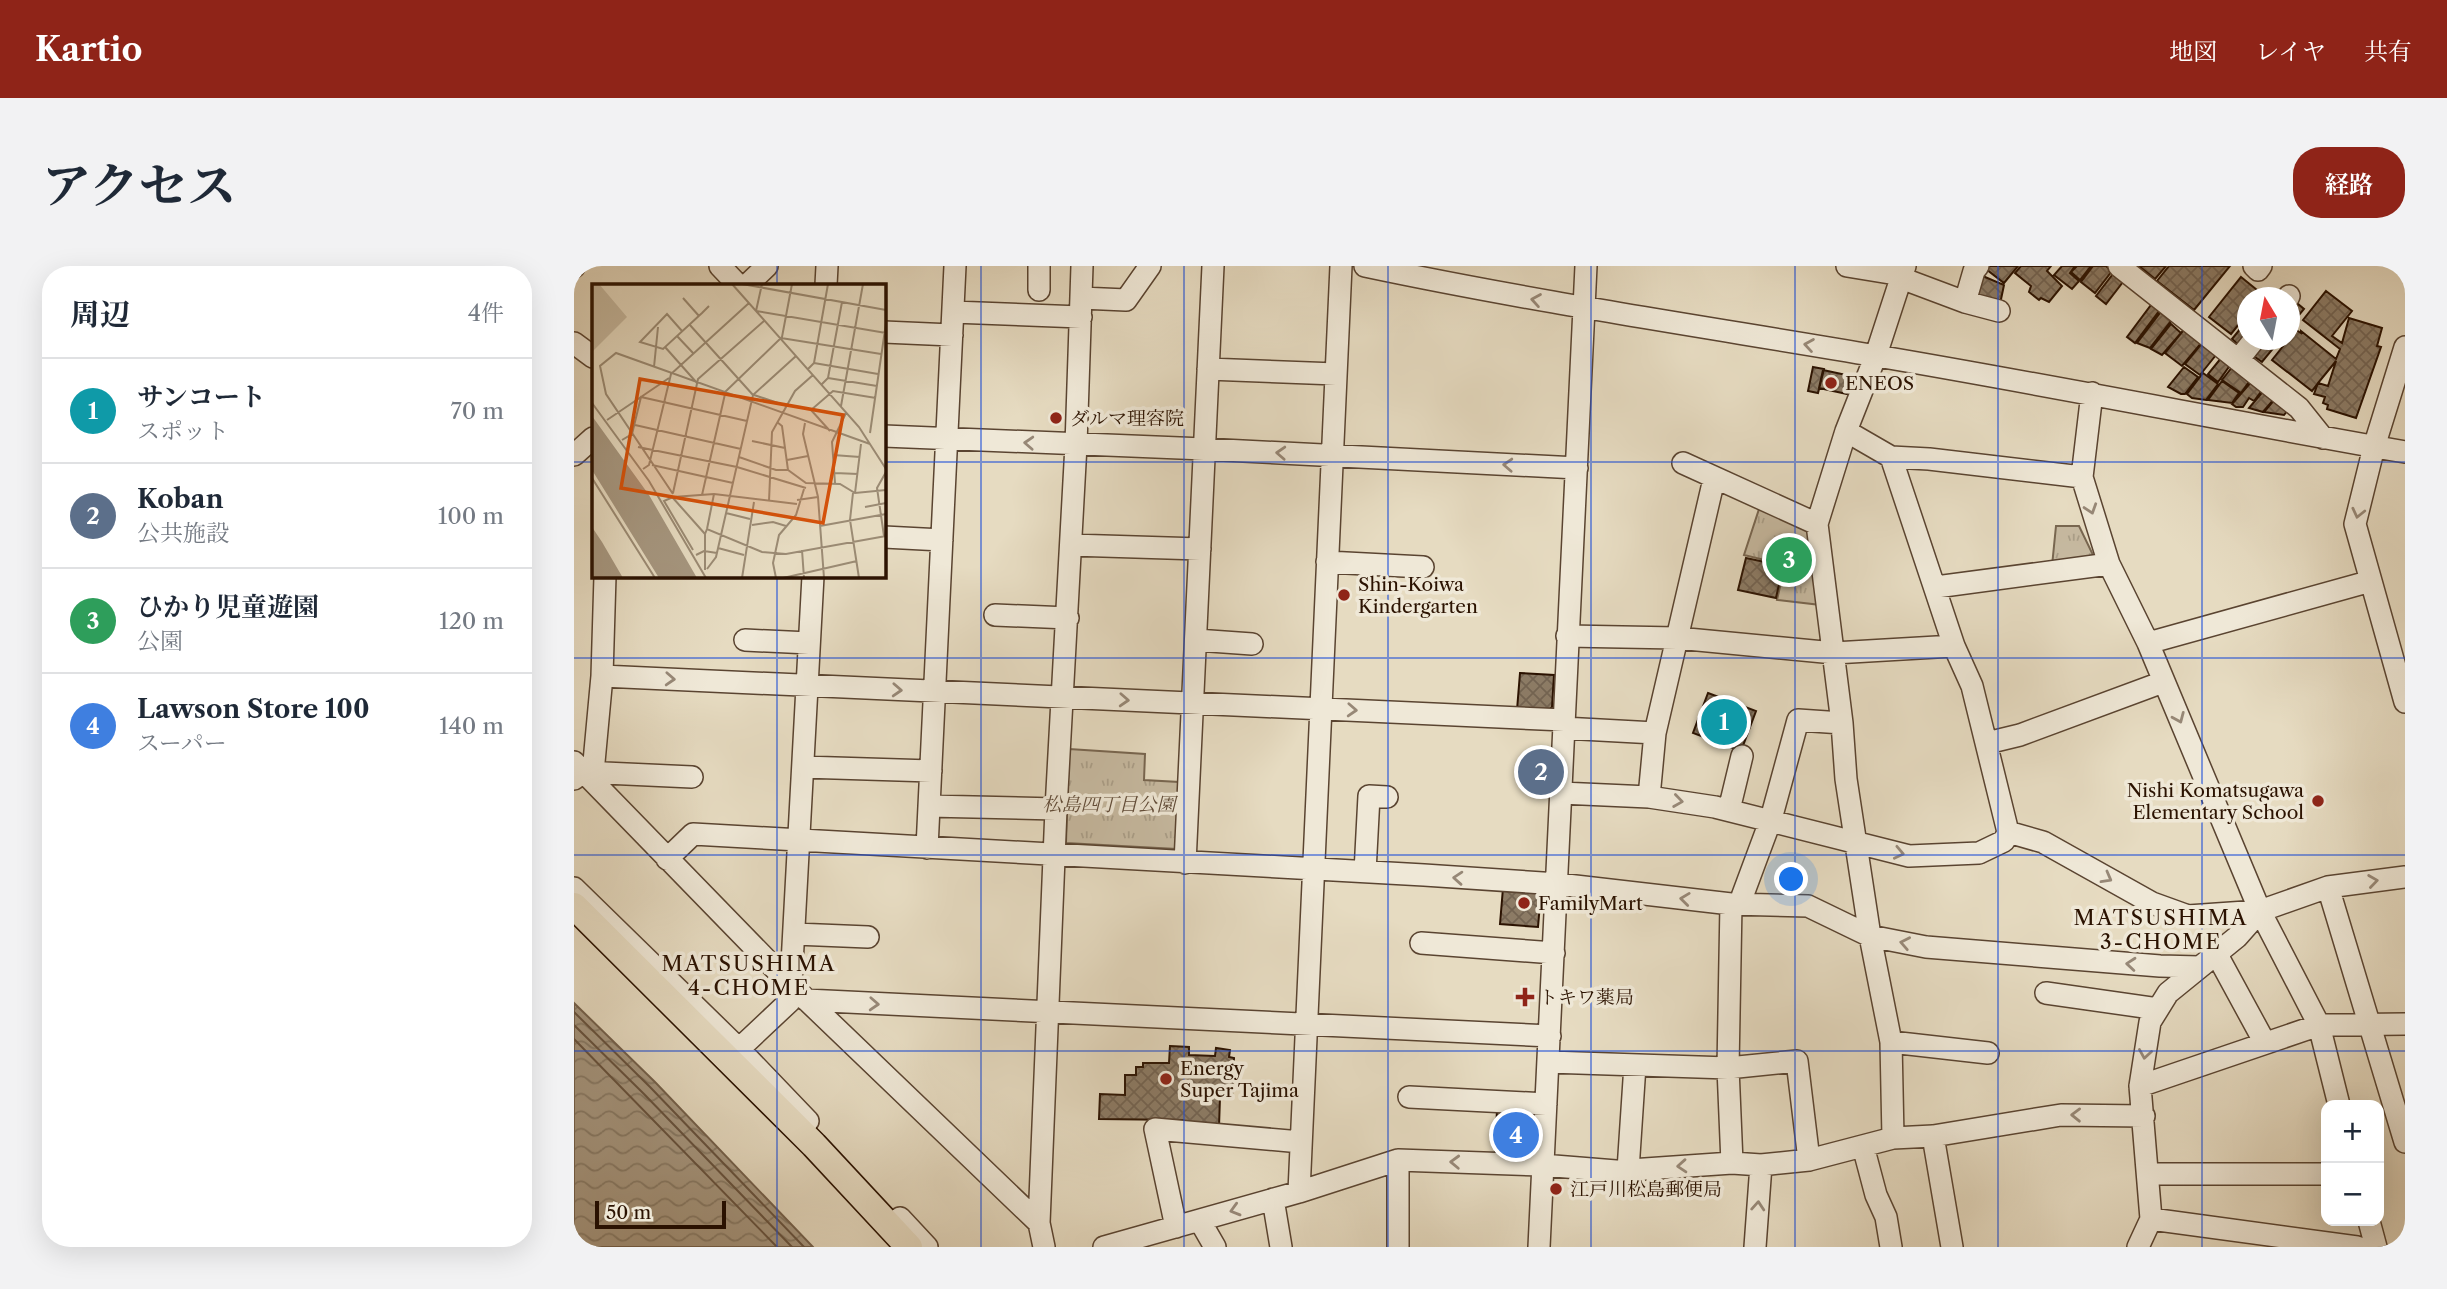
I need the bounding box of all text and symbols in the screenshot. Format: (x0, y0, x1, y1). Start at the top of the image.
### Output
text: Kartio (35, 29, 143, 70)
text: 地図 (2169, 37, 2217, 66)
text: レイヤ (2255, 37, 2326, 66)
text: 共有 (2364, 37, 2412, 66)
button: 経路 (2293, 147, 2405, 218)
text: アクセス (42, 155, 237, 216)
inset map (592, 284, 886, 578)
north arrow (2237, 287, 2300, 350)
one-way arrow (1530, 293, 1542, 308)
text: 周辺 (70, 296, 130, 333)
text: 4件 (468, 299, 504, 327)
one-way arrow (1803, 338, 1815, 353)
place label: ENEOS (1845, 372, 1914, 395)
marker: ENEOS (1823, 375, 1839, 391)
text: サンコート (137, 381, 266, 413)
text: 1 (88, 397, 98, 425)
text: 70 m (451, 397, 504, 425)
place label: ダルマ理容院 (1070, 407, 1184, 430)
marker: ダルマ理容院 (1048, 410, 1064, 426)
text: スポット (137, 417, 229, 445)
one-way arrow (1024, 435, 1035, 450)
one-way arrow (1275, 446, 1286, 461)
one-way arrow (1503, 457, 1514, 472)
text: Koban (137, 483, 223, 515)
text: 2 (86, 502, 100, 530)
text: 100 m (438, 502, 504, 530)
one-way arrow (2083, 502, 2097, 514)
one-way arrow (2351, 507, 2366, 519)
text: 公共施設 (137, 519, 229, 547)
pin: 3 (1766, 534, 1812, 586)
place label: Shin-Koiwa Kindergarten (1358, 573, 1478, 618)
marker: Shin-Koiwa Kindergarten (1336, 587, 1352, 603)
text: ひかり児童遊園 (137, 591, 319, 623)
text: 3 (87, 607, 100, 635)
text: 120 m (439, 607, 504, 635)
text: 公園 (137, 627, 183, 655)
one-way arrow (665, 672, 676, 687)
one-way arrow (892, 682, 903, 697)
one-way arrow (1119, 692, 1130, 707)
text: Lawson Store 100 (137, 693, 369, 725)
pin: 1 (1701, 696, 1747, 748)
one-way arrow (1346, 703, 1357, 718)
one-way arrow (2170, 711, 2184, 723)
text: 4 (86, 712, 100, 740)
text: 140 m (439, 712, 504, 740)
text: スーパー (137, 729, 227, 757)
pin: 2 (1518, 746, 1564, 798)
place label: Nishi Komatsugawa Elementary School (2127, 779, 2304, 824)
park label: 松島四丁目公園 (1042, 793, 1178, 816)
marker: Nishi Komatsugawa Elementary School (2310, 793, 2326, 809)
one-way arrow (1672, 794, 1684, 809)
one-way arrow (1893, 845, 1905, 860)
your location (1774, 862, 1808, 896)
one-way arrow (2100, 870, 2112, 883)
one-way arrow (1453, 871, 1464, 886)
one-way arrow (2368, 874, 2379, 889)
place label: FamilyMart (1538, 892, 1643, 915)
one-way arrow (1679, 892, 1691, 907)
marker: FamilyMart (1516, 895, 1532, 911)
district label: MATSUSHIMA 3-CHOME (2074, 905, 2248, 954)
one-way arrow (1899, 936, 1911, 951)
district label: MATSUSHIMA 4-CHOME (662, 951, 836, 1000)
one-way arrow (2125, 957, 2136, 972)
place label: トキワ薬局 (1539, 986, 1634, 1009)
marker: トキワ薬局 (1517, 989, 1533, 1005)
one-way arrow (869, 996, 880, 1011)
one-way arrow (2138, 1048, 2153, 1060)
place label: Energy Super Tajima (1180, 1057, 1299, 1102)
marker: Energy Super Tajima (1158, 1071, 1174, 1087)
map controls (2321, 1100, 2384, 1226)
button: + (2321, 1100, 2384, 1163)
one-way arrow (2070, 1107, 2081, 1123)
pin: 4 (1493, 1109, 1539, 1161)
one-way arrow (1450, 1154, 1460, 1170)
one-way arrow (1677, 1158, 1688, 1173)
button: − (2321, 1163, 2384, 1226)
place label: 江戸川松島郵便局 (1570, 1178, 1722, 1201)
marker: 江戸川松島郵便局 (1548, 1181, 1564, 1197)
scale bar (595, 1198, 726, 1230)
one-way arrow (1750, 1200, 1765, 1211)
text: 50 m (606, 1201, 651, 1224)
one-way arrow (1230, 1202, 1242, 1217)

